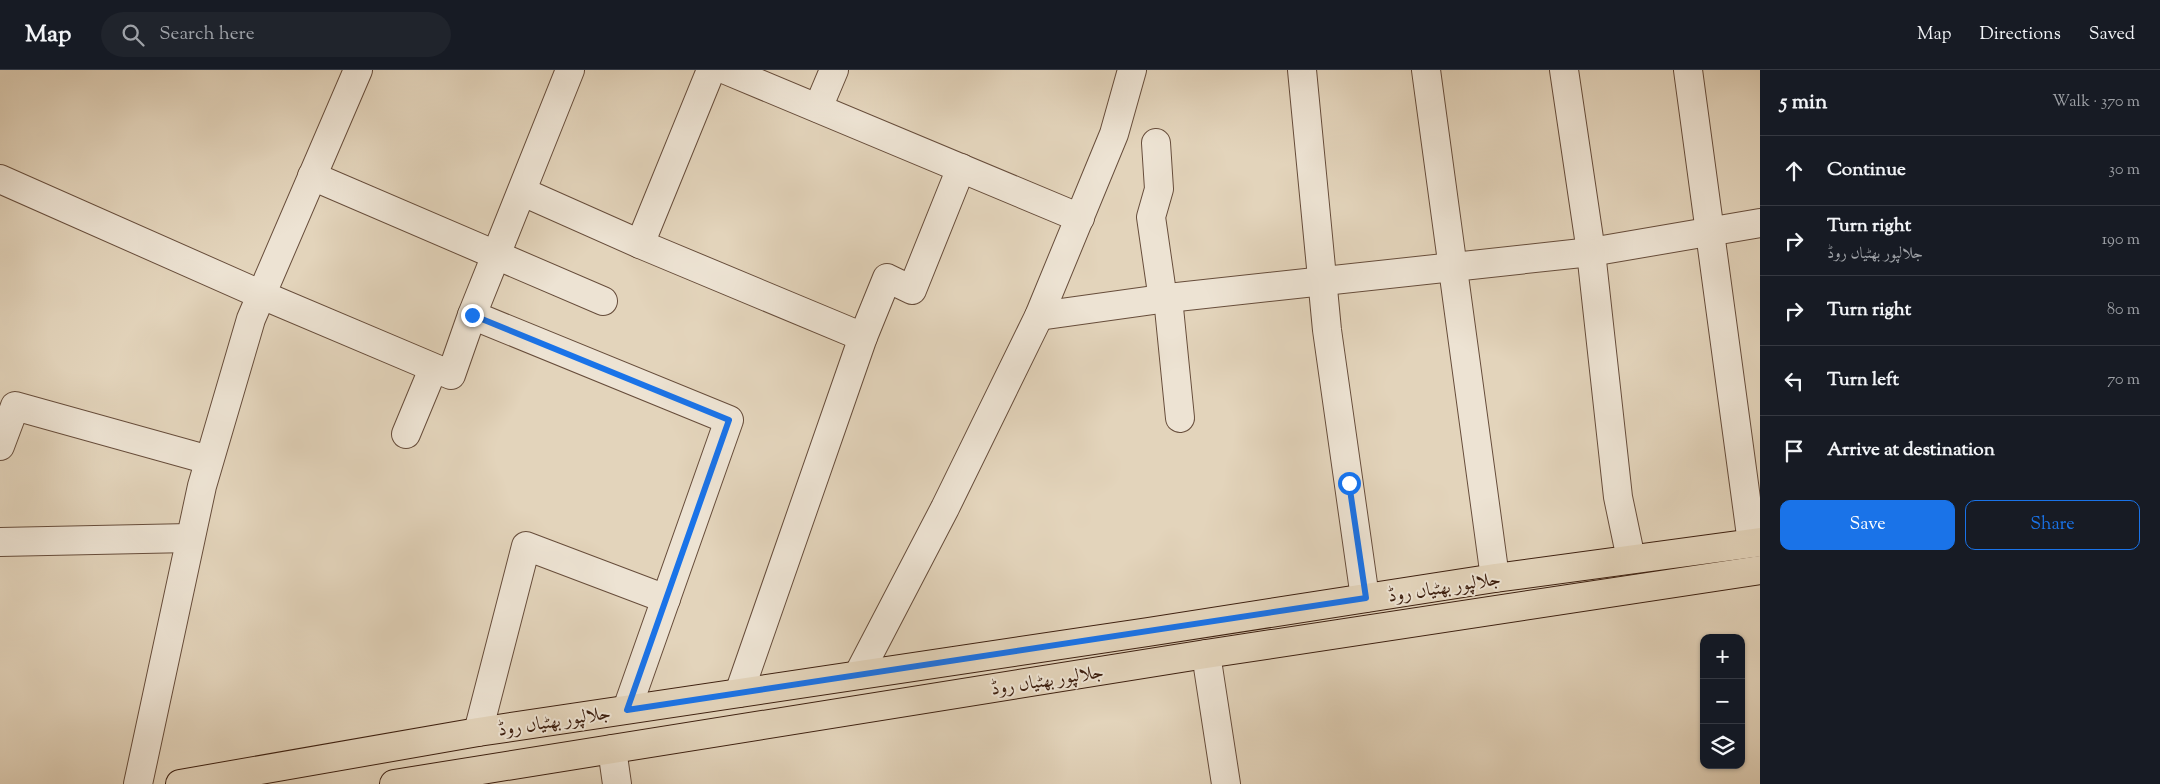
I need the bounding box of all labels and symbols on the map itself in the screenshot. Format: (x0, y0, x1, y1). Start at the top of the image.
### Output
route end (461, 304, 484, 327)
route start (1338, 472, 1361, 495)
street label: جلالپور بھٹیاں روڈ (1386, 566, 1503, 611)
street label: جلالپور بھٹیاں روڈ (989, 659, 1106, 704)
street label: جلالپور بھٹیاں روڈ (496, 700, 613, 745)

